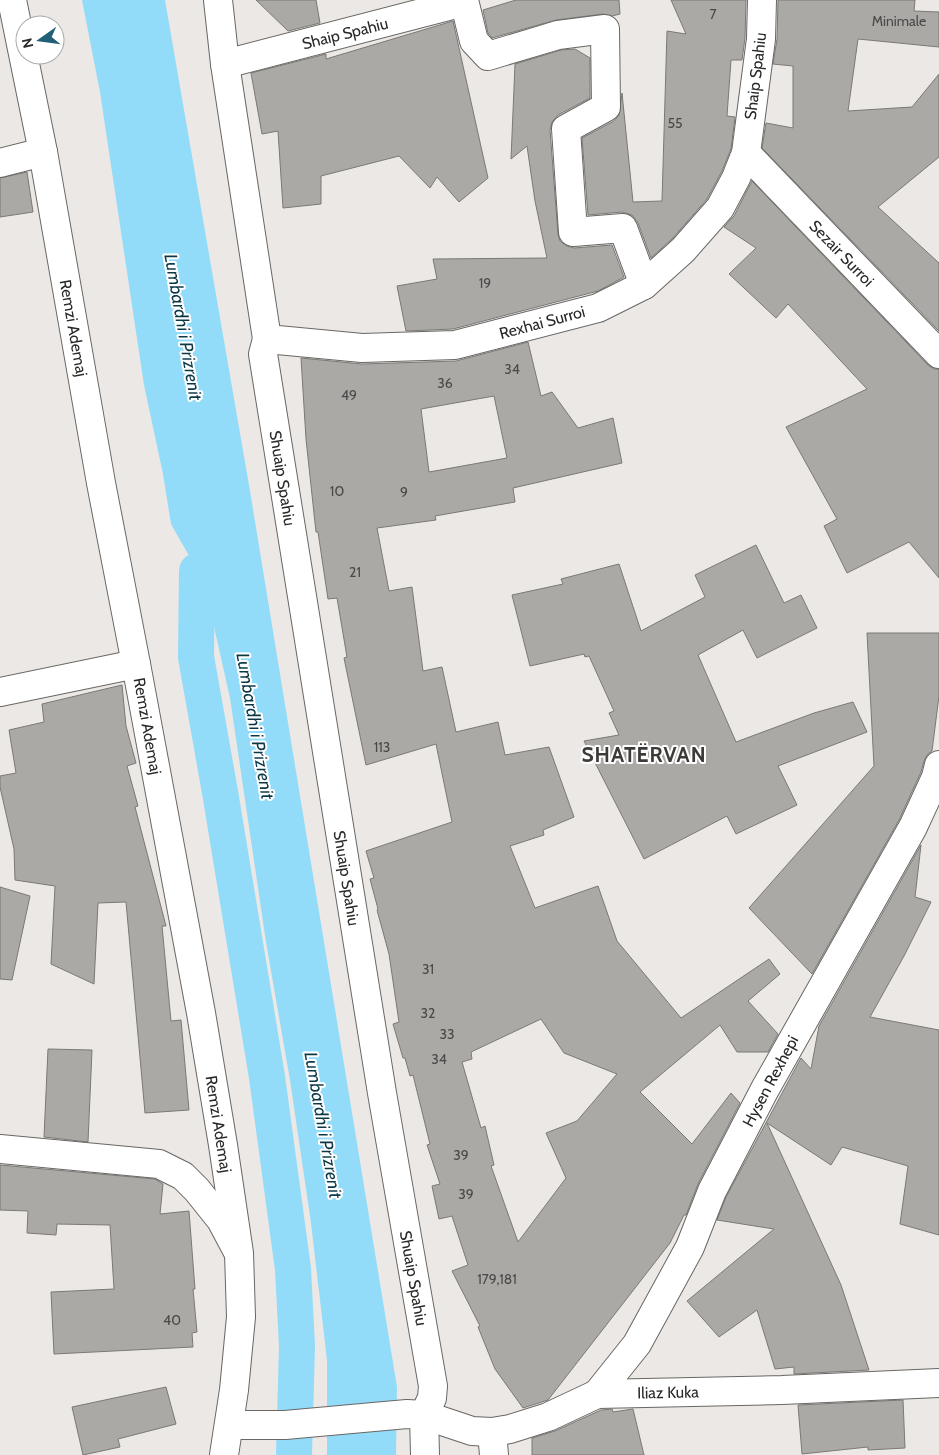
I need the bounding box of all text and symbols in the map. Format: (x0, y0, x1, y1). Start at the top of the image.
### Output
house number: 7 (709, 5, 717, 23)
house number: Minimale (872, 12, 926, 30)
street label: Shaip Spahiu (300, 14, 390, 53)
north arrow (15, 15, 65, 65)
street label: Shaip Spahiu (741, 31, 770, 121)
text: N (17, 36, 37, 50)
house number: 55 (667, 114, 683, 132)
street label: Sezair Surroi (805, 216, 878, 290)
water label: Lumbardhi i Prizrenit (159, 252, 207, 403)
house number: 19 (479, 274, 491, 292)
street label: Remzi Ademaj (56, 278, 91, 378)
street label: Rexhai Surroi (497, 302, 587, 343)
house number: 34 (504, 360, 520, 378)
house number: 36 (437, 374, 453, 392)
house number: 49 (341, 386, 357, 404)
street label: Shuaip Spahiu (266, 429, 299, 527)
house number: 10 (330, 482, 344, 500)
house number: 9 (400, 483, 408, 501)
house number: 21 (349, 563, 361, 581)
water label: Lumbardhi i Prizrenit (231, 651, 279, 802)
street label: Remzi Ademaj (130, 676, 165, 776)
house number: 113 (374, 738, 390, 756)
district label: SHATËRVAN (581, 742, 707, 767)
street label: Shuaip Spahiu (330, 829, 363, 927)
house number: 31 (422, 960, 434, 978)
house number: 32 (421, 1004, 435, 1022)
house number: 33 (439, 1025, 455, 1043)
street label: Hysen Rexhepi (738, 1032, 802, 1130)
water label: Lumbardhi i Prizrenit (299, 1050, 347, 1201)
house number: 34 (431, 1050, 447, 1068)
street label: Remzi Ademaj (201, 1074, 236, 1174)
house number: 39 (453, 1146, 469, 1164)
house number: 39 (458, 1185, 474, 1203)
street label: Shuaip Spahiu (396, 1229, 431, 1327)
house number: 179,181 (477, 1270, 517, 1288)
house number: 40 (163, 1311, 181, 1329)
street label: Iliaz Kuka (637, 1382, 699, 1403)

